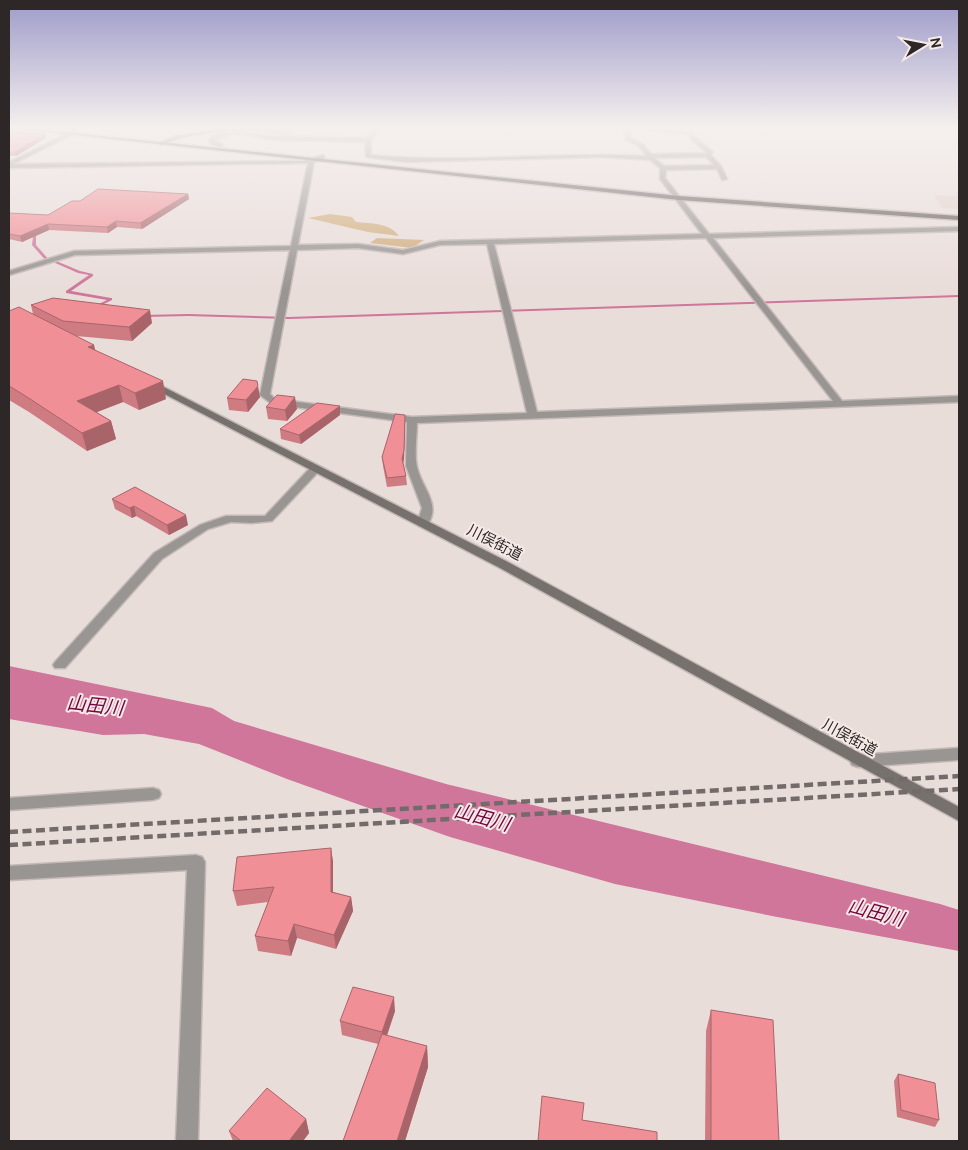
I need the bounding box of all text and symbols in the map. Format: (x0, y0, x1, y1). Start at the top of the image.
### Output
north arrow (898, 20, 948, 70)
text: N (927, 36, 945, 49)
street label: 川俣街道 (464, 521, 526, 563)
water label: 山田川 (65, 691, 126, 719)
street label: 川俣街道 (820, 715, 880, 759)
water label: 山田川 (452, 799, 514, 836)
water label: 山田川 (846, 894, 908, 931)

